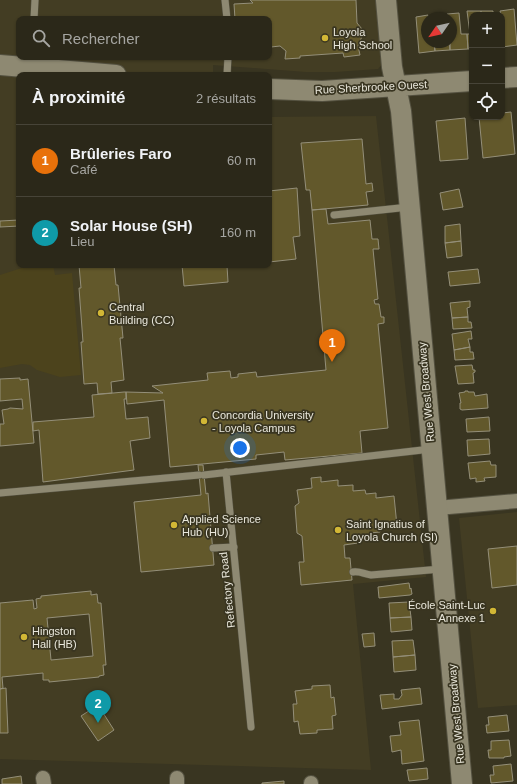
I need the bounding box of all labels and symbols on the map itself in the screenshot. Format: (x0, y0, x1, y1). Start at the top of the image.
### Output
north arrow (421, 12, 457, 48)
place label: Loyola High School (333, 26, 392, 51)
marker: Loyola High School (320, 33, 330, 43)
street label: Rue Sherbrooke Ouest (315, 78, 427, 96)
place label: Central Building (CC) (109, 301, 174, 326)
marker: Central Building (CC) (96, 308, 106, 318)
pin: 1 (319, 329, 345, 362)
street label: Rue West Broadway (416, 341, 436, 442)
place label: Concordia University - Loyola Campus (212, 409, 314, 434)
marker: Concordia University - Loyola Campus (199, 416, 209, 426)
your location (230, 438, 250, 458)
place label: Applied Science Hub (HU) (182, 513, 261, 538)
place label: Saint Ignatius of Loyola Church (SI) (346, 518, 438, 543)
marker: Applied Science Hub (HU) (169, 520, 179, 530)
marker: Saint Ignatius of Loyola Church (SI) (333, 525, 343, 535)
street label: Refectory Road (217, 551, 237, 629)
place label: École Saint-Luc – Annexe 1 (408, 599, 485, 624)
marker: École Saint-Luc – Annexe 1 (488, 606, 498, 616)
place label: Hingston Hall (HB) (32, 625, 77, 650)
marker: Hingston Hall (HB) (19, 632, 29, 642)
street label: Rue West Broadway (446, 663, 466, 764)
pin: 2 (85, 690, 111, 723)

